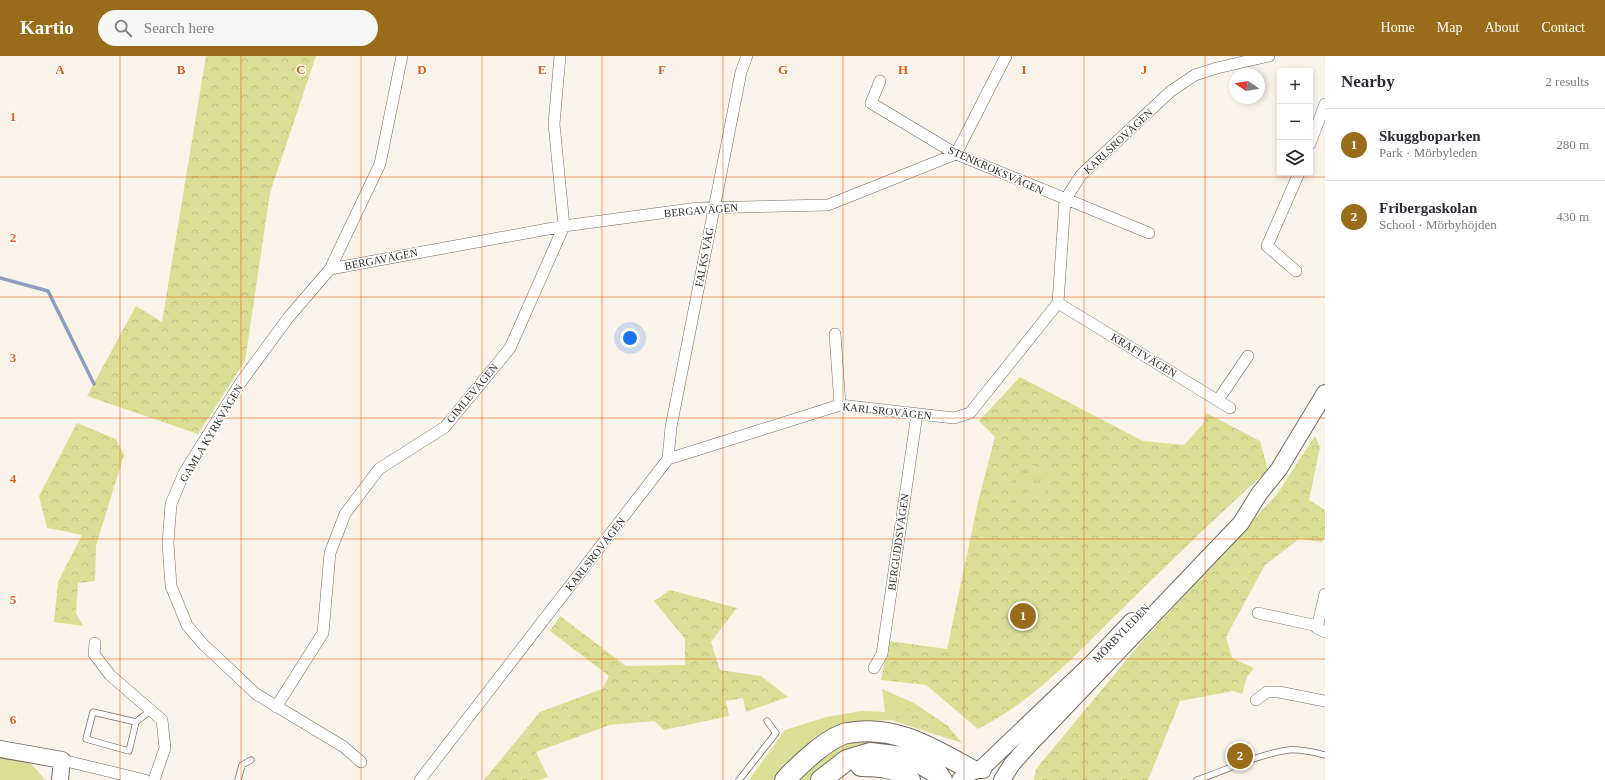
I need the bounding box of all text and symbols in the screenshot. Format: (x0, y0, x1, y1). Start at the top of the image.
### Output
search box (98, 10, 378, 46)
text: Kartio (20, 17, 74, 38)
icon: search (112, 17, 134, 39)
text: Search here (144, 20, 214, 36)
text: Home (1381, 20, 1415, 35)
text: Map (1437, 20, 1462, 35)
text: About (1484, 20, 1519, 35)
text: Contact (1541, 20, 1585, 35)
text: A (55, 62, 65, 77)
text: B (177, 62, 186, 77)
text: C (296, 62, 306, 77)
text: D (417, 62, 427, 77)
text: E (538, 62, 546, 77)
text: F (658, 62, 666, 77)
text: G (778, 62, 788, 77)
text: H (898, 62, 908, 77)
text: I (1021, 62, 1027, 77)
text: J (1141, 62, 1148, 77)
north arrow (1229, 68, 1265, 104)
map controls (1277, 68, 1313, 176)
button: + (1277, 68, 1313, 104)
text: Nearby (1341, 72, 1395, 91)
text: 2 results (1545, 74, 1589, 89)
button: − (1277, 104, 1313, 140)
street label: KARLSROVÄGEN (1081, 106, 1155, 176)
text: 1 (10, 109, 16, 124)
text: Skuggboparken (1379, 128, 1481, 144)
text: 1 (1351, 137, 1357, 152)
text: 280 m (1556, 137, 1589, 152)
button: layers (1277, 140, 1313, 176)
street label: STENKROKSVÄGEN (946, 144, 1046, 197)
text: Park · Mörbyleden (1379, 145, 1477, 160)
text: Fribergaskolan (1379, 200, 1477, 216)
street label: BERGAVÄGEN (663, 201, 739, 219)
text: 2 (1351, 209, 1357, 224)
text: 430 m (1556, 209, 1589, 224)
text: School · Mörbyhöjden (1379, 217, 1497, 232)
street label: FALKS VÄG (692, 226, 716, 288)
text: 2 (10, 230, 16, 245)
street label: BERGAVÄGEN (343, 246, 419, 272)
your location (620, 328, 640, 348)
street label: KRAFTVÄGEN (1109, 331, 1179, 379)
text: 3 (10, 350, 17, 365)
street label: GIMLEVÄGEN (444, 361, 500, 425)
street label: GAMLA KYRKVÄGEN (177, 382, 245, 484)
street label: KARLSROVÄGEN (842, 400, 932, 422)
text: 4 (10, 471, 17, 486)
street label: BERGUDDSVÄGEN (885, 493, 911, 591)
street label: KARLSROVÄGEN (563, 515, 627, 593)
text: 5 (10, 592, 17, 607)
pin: 1 (1010, 601, 1036, 631)
street label: MÖRBYLEDEN (1090, 601, 1152, 665)
text: 6 (10, 712, 17, 727)
pin: 2 (1227, 741, 1253, 771)

